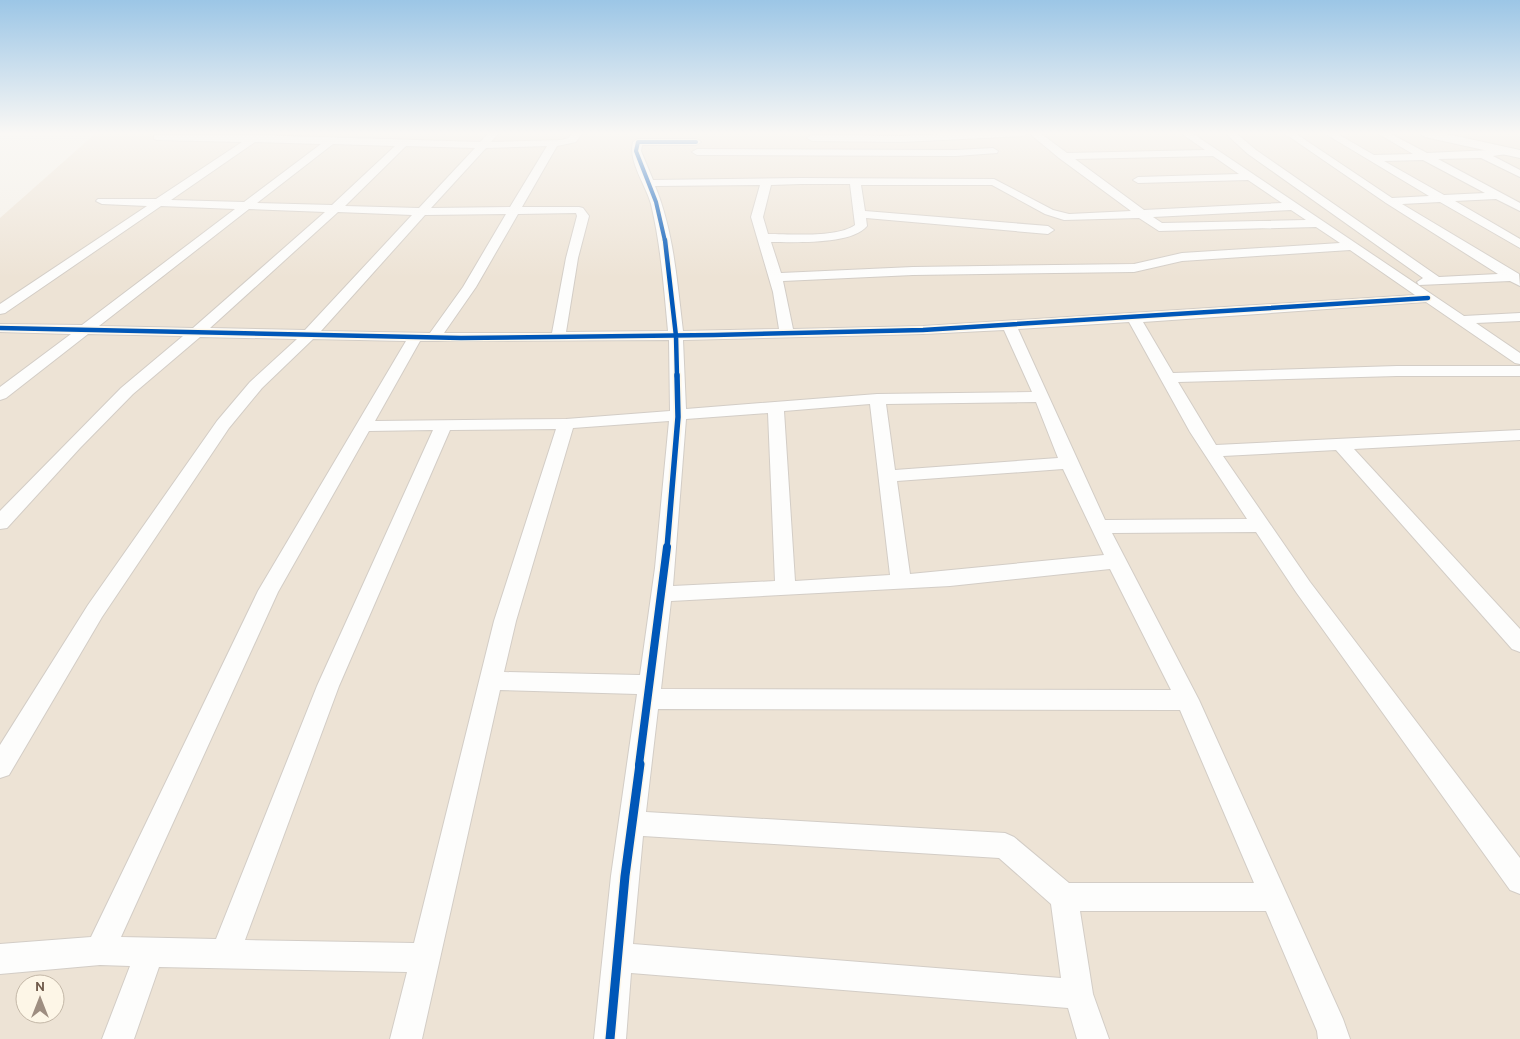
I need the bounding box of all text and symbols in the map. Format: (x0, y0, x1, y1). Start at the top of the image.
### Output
north arrow (15, 974, 65, 1024)
text: N (35, 979, 45, 996)

